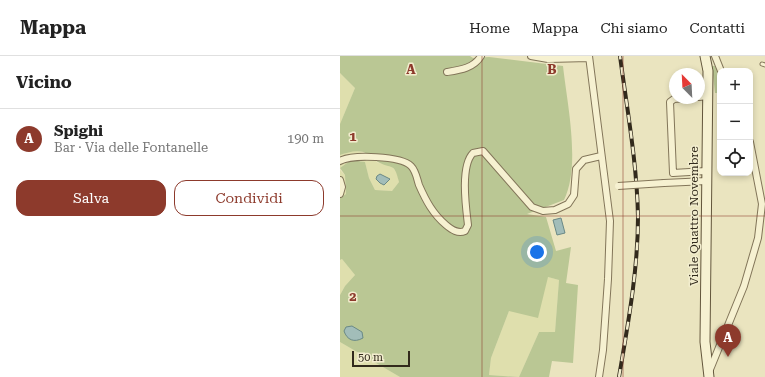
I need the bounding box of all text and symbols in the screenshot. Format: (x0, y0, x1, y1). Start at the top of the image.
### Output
text: Mappa (20, 16, 86, 39)
text: Home (469, 20, 510, 36)
text: Mappa (532, 20, 578, 36)
text: Chi siamo (600, 20, 668, 36)
text: Contatti (690, 20, 745, 36)
text: A (406, 62, 416, 77)
text: B (547, 62, 557, 77)
north arrow (669, 68, 705, 104)
map controls (717, 68, 753, 176)
button: + (717, 68, 753, 104)
text: Vicino (16, 72, 72, 92)
button: − (717, 104, 753, 140)
text: Spighi (54, 122, 103, 140)
text: 1 (349, 129, 357, 144)
text: A (24, 131, 34, 146)
text: 190 m (287, 131, 324, 146)
text: Bar · Via delle Fontanelle (54, 140, 208, 155)
button: locate (717, 140, 753, 176)
street label: Viale Quattro Novembre (687, 146, 701, 286)
button: Salva (16, 180, 166, 216)
button: Condividi (174, 180, 324, 216)
your location (527, 242, 547, 262)
text: 2 (349, 289, 357, 304)
pin: A (715, 324, 741, 357)
scale bar (352, 349, 410, 368)
text: 50 m (358, 351, 383, 364)

